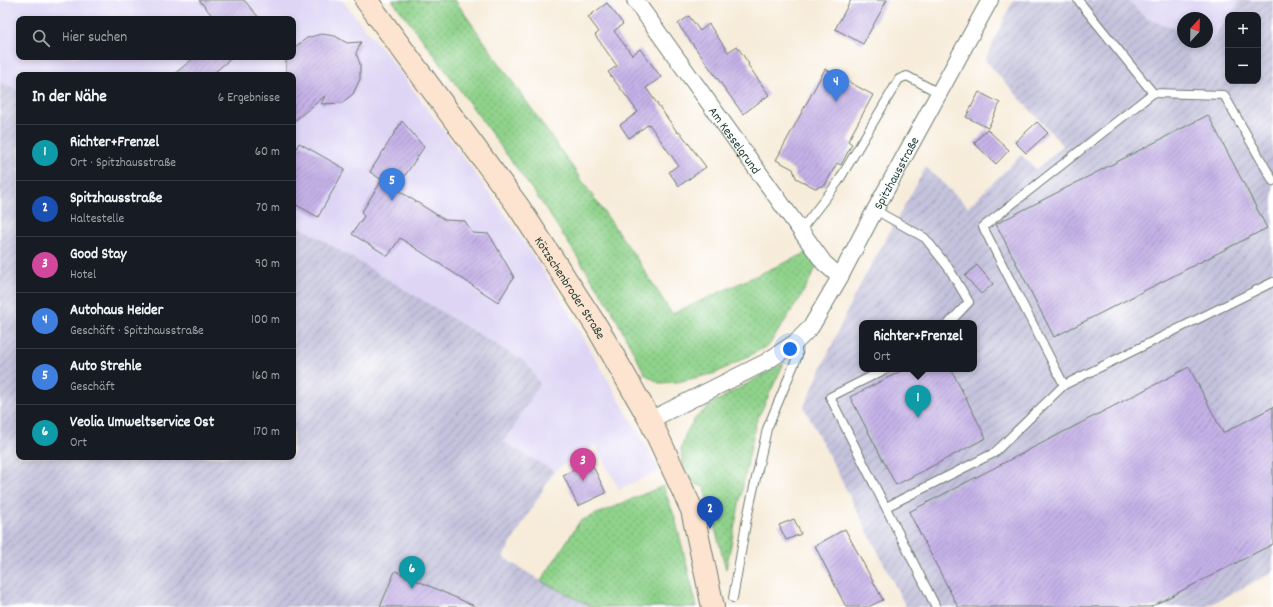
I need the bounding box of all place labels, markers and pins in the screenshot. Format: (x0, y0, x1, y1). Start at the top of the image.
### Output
pin: 4 (823, 69, 849, 102)
pin: 5 (379, 168, 405, 201)
pin: 1 (905, 385, 931, 418)
pin: 3 (570, 448, 596, 481)
pin: 2 (697, 496, 723, 529)
pin: 6 (399, 556, 425, 589)

